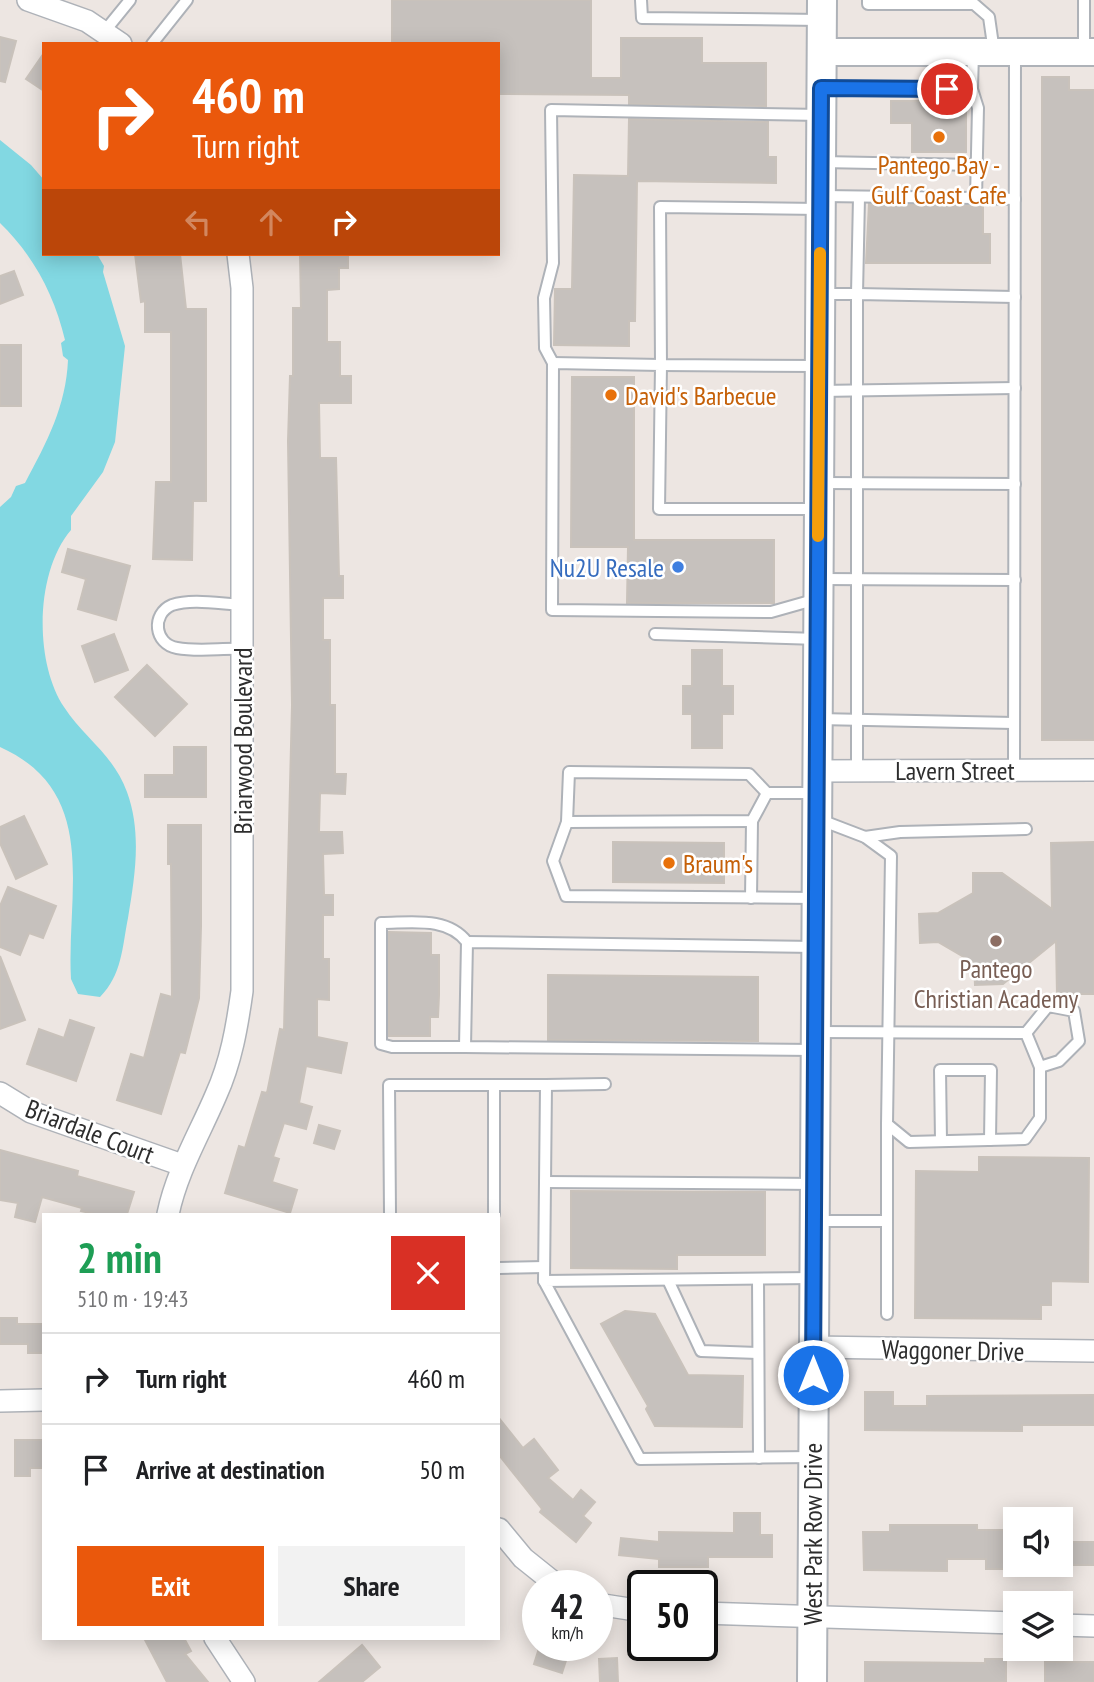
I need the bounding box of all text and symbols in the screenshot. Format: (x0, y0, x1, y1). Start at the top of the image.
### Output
pin (917, 59, 977, 119)
text: 460 m (192, 63, 305, 127)
icon: right (77, 70, 168, 161)
icon: arrive (928, 70, 966, 108)
text: Turn right (192, 125, 300, 167)
marker: Pantego Bay - Gulf Coast Cafe (931, 129, 947, 145)
place label: Pantego Bay - Gulf Coast Cafe (871, 148, 1007, 211)
icon: left (179, 203, 217, 241)
icon: ahead (252, 203, 290, 241)
icon: right (325, 203, 363, 241)
place label: David's Barbecue (625, 379, 777, 412)
marker: David's Barbecue (603, 387, 619, 403)
place label: Nu2U Resale (550, 551, 664, 584)
marker: Nu2U Resale (670, 559, 686, 575)
street label: Briarwood Boulevard (226, 648, 259, 834)
street label: Lavern Street (895, 754, 1015, 787)
place label: Braum's (683, 847, 753, 880)
marker: Braum's (661, 855, 677, 871)
marker: Pantego Christian Academy (988, 933, 1004, 949)
place label: Pantego Christian Academy (914, 952, 1079, 1015)
street label: Briardale Court (21, 1091, 159, 1171)
text: 2 min (77, 1230, 162, 1285)
button: close (391, 1236, 465, 1310)
text: 510 m · 19:43 (77, 1284, 189, 1313)
street label: Waggoner Drive (881, 1332, 1025, 1368)
position arrow (776, 1338, 850, 1412)
icon: right (77, 1360, 115, 1398)
text: Turn right (136, 1362, 227, 1395)
text: 460 m (407, 1362, 465, 1395)
street label: West Park Row Drive (796, 1443, 829, 1625)
icon: arrive (77, 1451, 115, 1489)
text: Arrive at destination (136, 1453, 325, 1486)
text: 50 m (419, 1453, 465, 1486)
map controls (1003, 1507, 1073, 1661)
button: sound (1003, 1507, 1073, 1577)
button: Exit (77, 1546, 264, 1626)
button: Share (278, 1546, 465, 1626)
speed limit sign: 50 (627, 1570, 718, 1661)
text: 42 (551, 1583, 584, 1629)
button: layers (1003, 1591, 1073, 1661)
text: km/h (552, 1621, 583, 1644)

